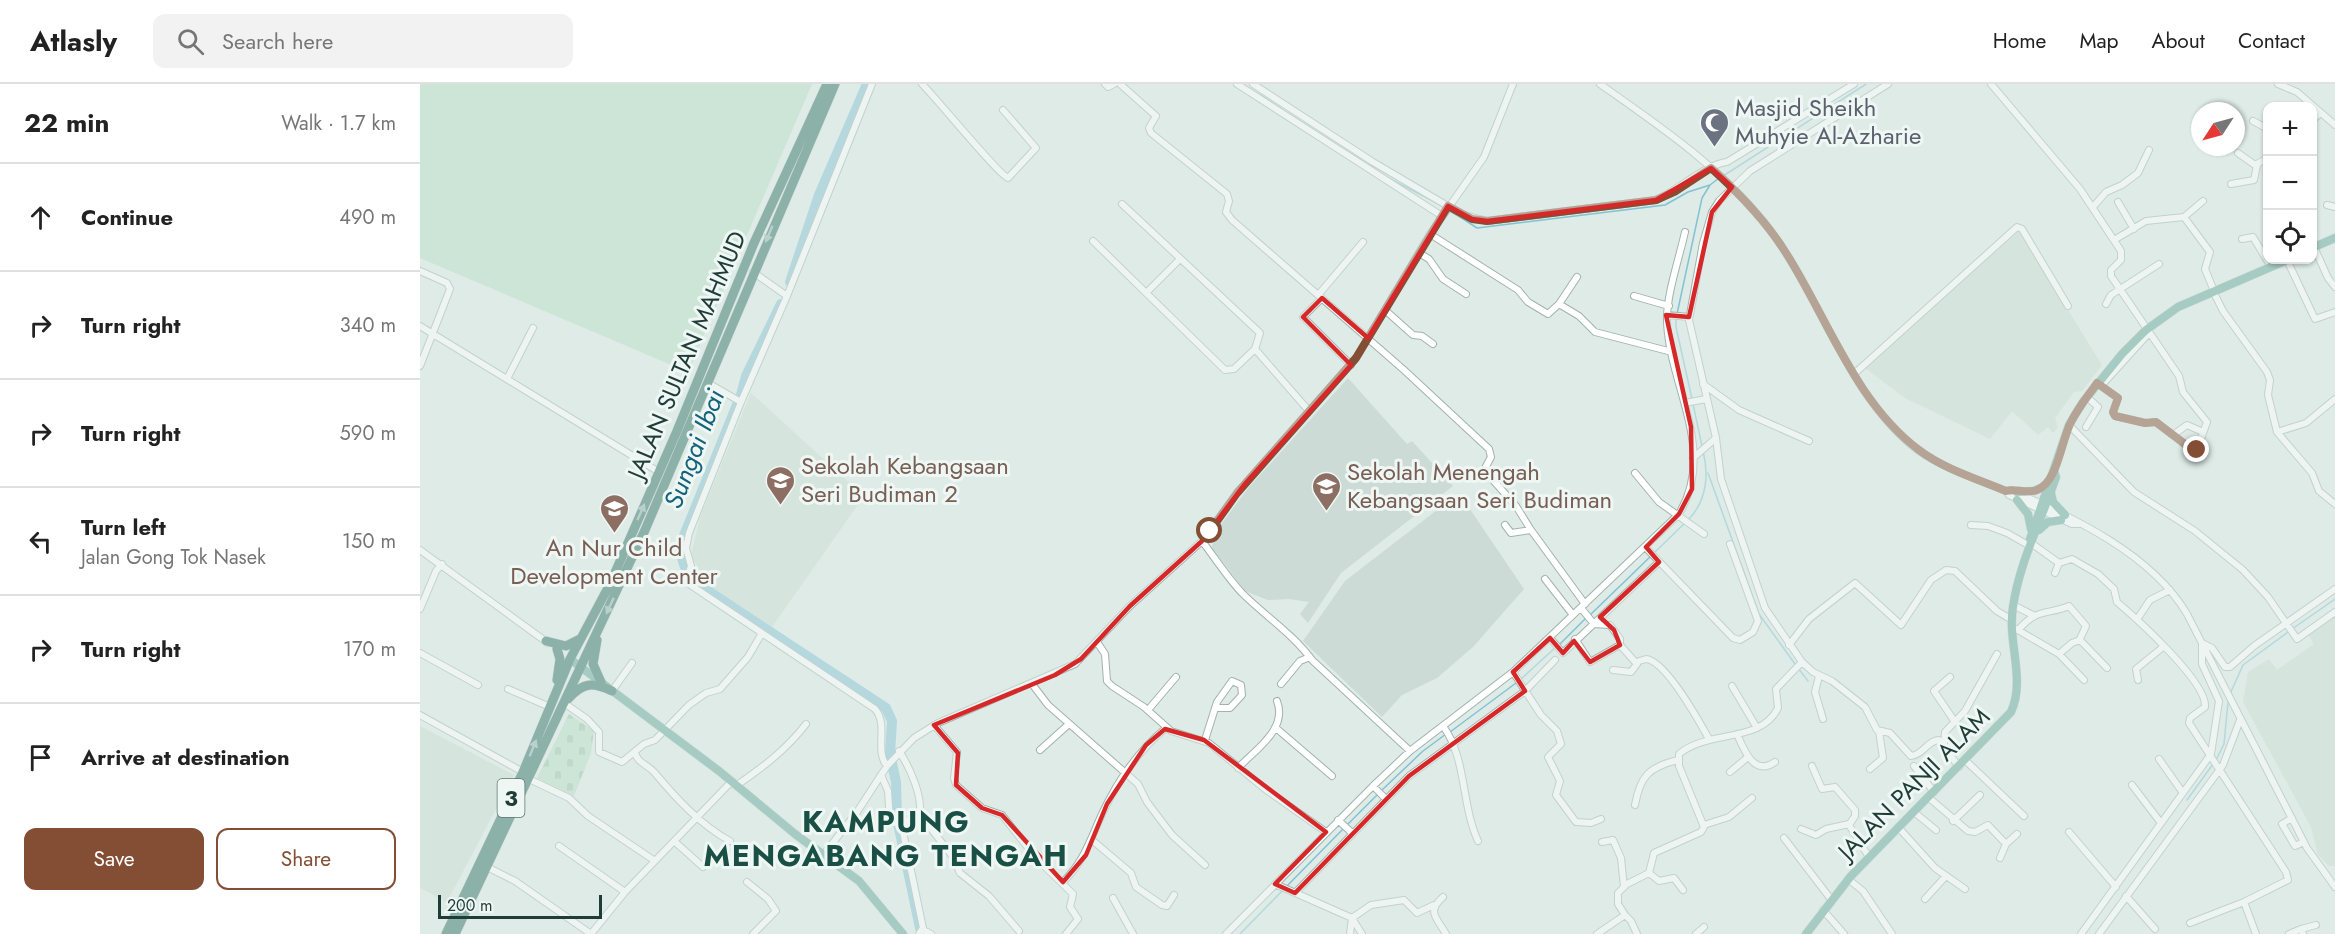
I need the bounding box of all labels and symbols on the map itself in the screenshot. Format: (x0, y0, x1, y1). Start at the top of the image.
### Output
place label: Masjid Sheikh Muhyie Al-Azharie (1735, 90, 1921, 153)
north arrow (2191, 102, 2245, 156)
mosque icon: Masjid Sheikh Muhyie Al-Azharie (1698, 106, 1730, 148)
one-way arrow (764, 225, 774, 243)
street label: JALAN SULTAN MAHMUD (617, 226, 755, 487)
water label: Sungai Ibai (654, 383, 734, 514)
route end (2183, 436, 2209, 462)
place label: Sekolah Kebangsaan Seri Budiman 2 (801, 448, 1009, 511)
place label: Sekolah Menengah Kebangsaan Seri Budiman (1347, 454, 1612, 517)
school or university icon: Sekolah Kebangsaan Seri Budiman 2 (764, 464, 796, 506)
school or university icon: Sekolah Menengah Kebangsaan Seri Budiman (1310, 470, 1342, 512)
school or university icon: An Nur Child Development Center (598, 492, 630, 534)
one-way arrow (636, 502, 646, 520)
route start (1196, 517, 1222, 543)
place label: An Nur Child Development Center (510, 530, 719, 593)
one-way arrow (605, 597, 614, 614)
street label: JALAN PANJI ALAM (1828, 700, 1997, 870)
one-way arrow (529, 739, 538, 757)
road number: 3 (498, 779, 524, 817)
district label: KAMPUNG MENGABANG TENGAH (704, 800, 1068, 877)
scale bar (438, 892, 602, 920)

